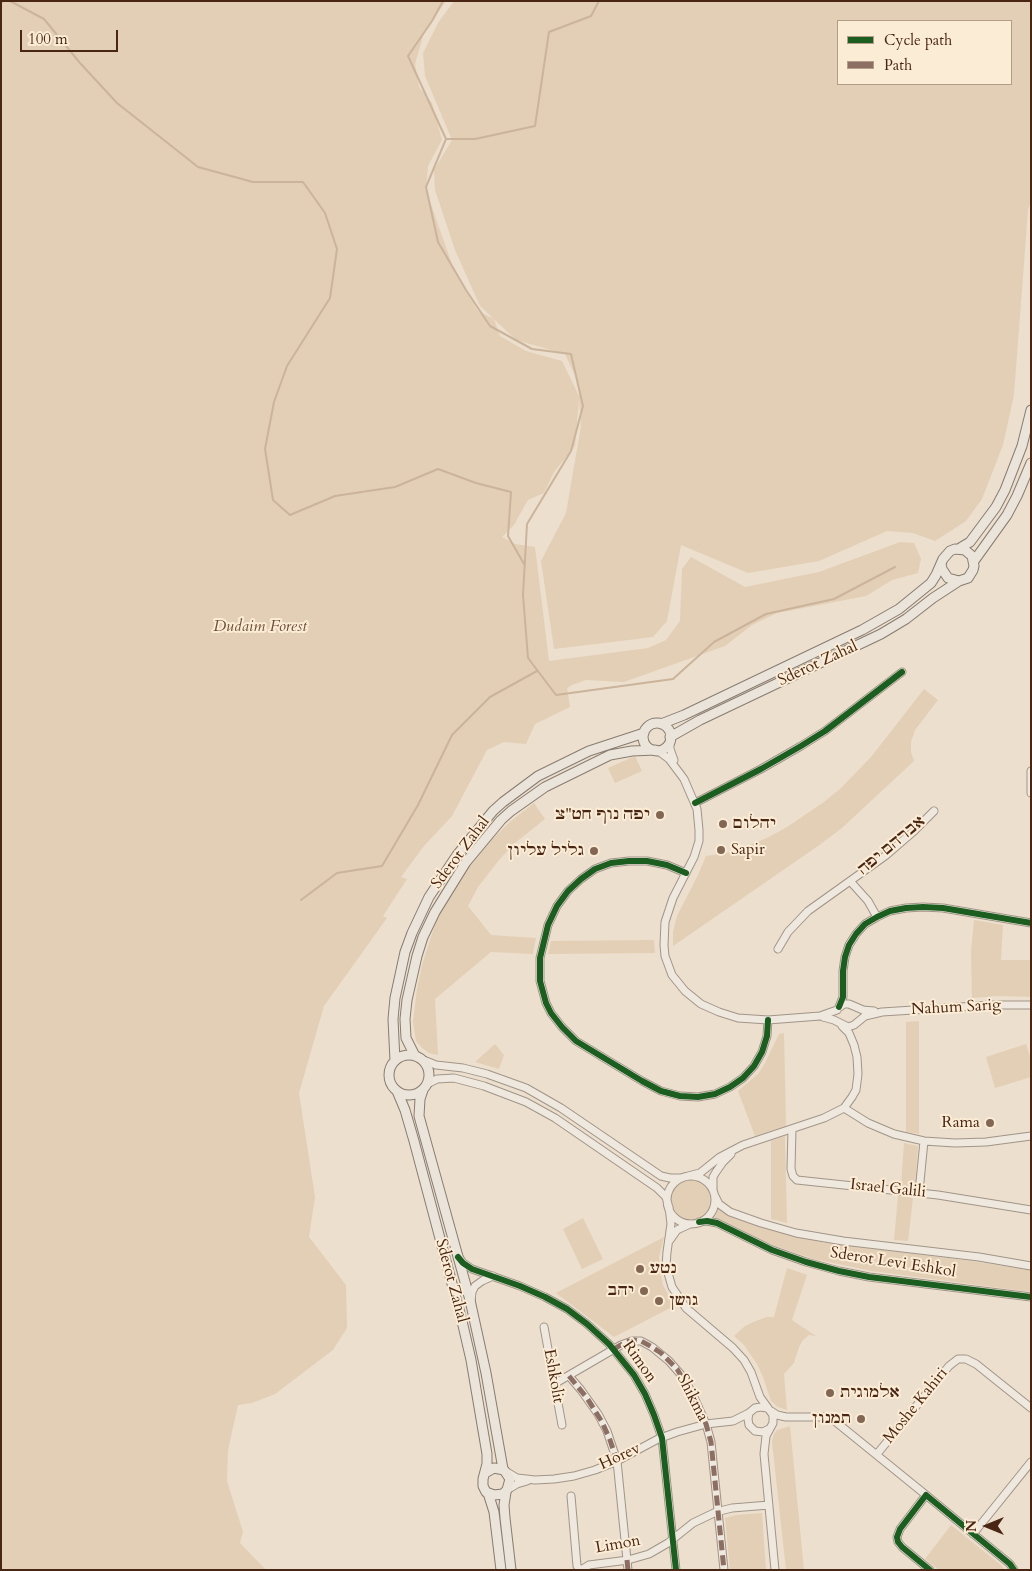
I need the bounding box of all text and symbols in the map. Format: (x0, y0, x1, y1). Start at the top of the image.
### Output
scale bar (22, 20, 120, 52)
legend (837, 20, 1012, 85)
text: 100 m (28, 29, 68, 49)
text: Cycle path (884, 30, 952, 50)
text: Path (884, 55, 912, 75)
park label: Dudaim Forest (213, 617, 307, 637)
street label: Sderot Zahal (775, 637, 861, 691)
place label: יפה נוף חט"צ (555, 805, 650, 825)
marker: יפה נוף חט"צ (654, 809, 666, 821)
street label: אברהם יפה (855, 812, 929, 880)
street label: Sderot Zahal (428, 813, 494, 893)
place label: יהלום (733, 814, 776, 834)
marker: יהלום (717, 818, 729, 830)
place label: Sapir (731, 840, 765, 860)
place label: גליל עליון (507, 841, 584, 861)
marker: Sapir (715, 844, 727, 856)
marker: גליל עליון (588, 845, 600, 857)
street label: Nahum Sarig (910, 996, 1002, 1020)
place label: Rama (942, 1113, 980, 1133)
marker: Rama (984, 1117, 996, 1129)
street label: Israel Galili (849, 1175, 927, 1203)
street label: Sderot Zahal (431, 1237, 471, 1325)
street label: Sderot Levi Eshkol (829, 1244, 957, 1282)
place label: נטע (650, 1259, 677, 1279)
marker: נטע (634, 1263, 646, 1275)
place label: יהב (607, 1281, 634, 1301)
marker: יהב (638, 1285, 650, 1297)
place label: גושן (669, 1291, 698, 1311)
marker: גושן (653, 1295, 665, 1307)
street label: Rimon (618, 1337, 660, 1387)
street label: Eshkolit (539, 1347, 567, 1405)
street label: Moshe Kahiri (880, 1364, 952, 1448)
street label: Shikma (672, 1371, 712, 1425)
place label: אלמוגית (840, 1383, 900, 1403)
marker: אלמוגית (824, 1387, 836, 1399)
place label: תמנון (812, 1409, 851, 1429)
marker: תמנון (855, 1413, 867, 1425)
street label: Horev (596, 1439, 644, 1475)
north arrow (962, 1501, 1012, 1551)
text: N (962, 1520, 981, 1532)
street label: Limon (594, 1532, 642, 1558)

